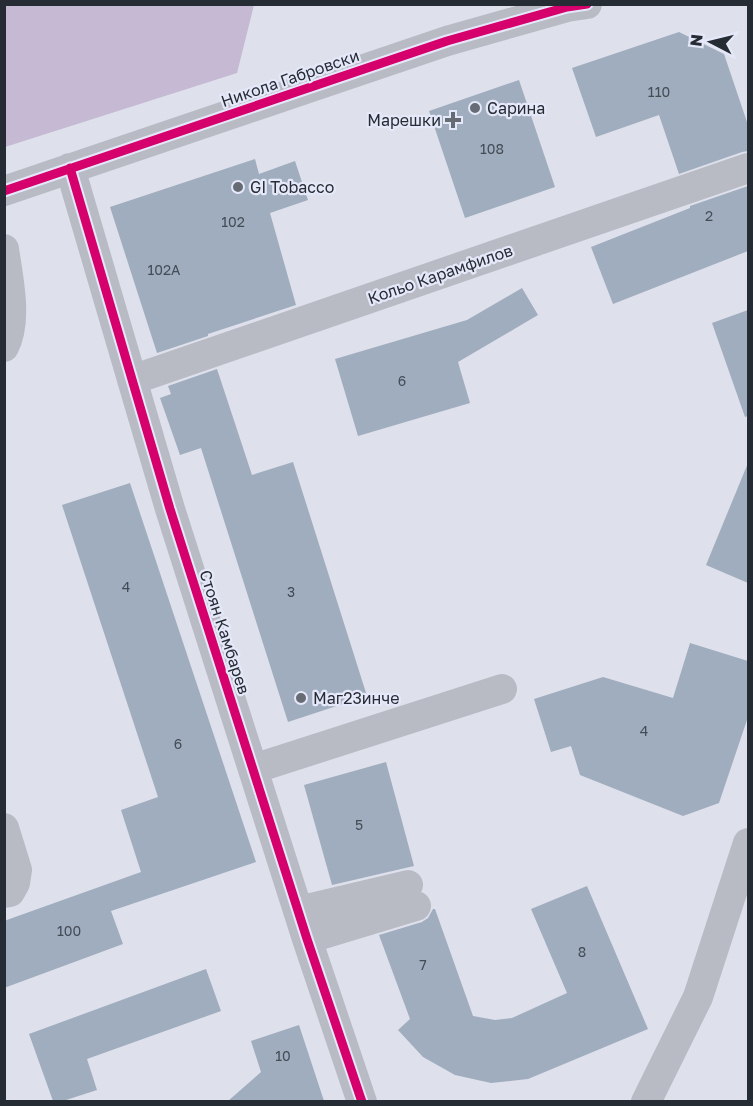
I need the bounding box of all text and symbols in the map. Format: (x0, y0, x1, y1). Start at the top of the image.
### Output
north arrow (681, 12, 741, 72)
text: N (685, 33, 707, 47)
street label: Никола Габровски (218, 45, 362, 111)
house number: 110 (648, 83, 670, 100)
place label: Сарина (487, 98, 545, 118)
marker: Сарина (468, 101, 482, 115)
place label: Марешки (367, 110, 441, 130)
marker: Марешки (446, 113, 460, 127)
house number: 108 (480, 140, 504, 157)
place label: GI Tobacco (250, 177, 334, 197)
marker: GI Tobacco (231, 180, 245, 194)
house number: 2 (705, 207, 713, 224)
house number: 102 (221, 213, 245, 230)
street label: Кольо Карамфилов (365, 240, 515, 308)
house number: 102А (148, 261, 181, 278)
house number: 6 (398, 372, 406, 389)
street label: Стоян Камбарев (195, 567, 255, 697)
house number: 4 (122, 578, 130, 595)
house number: 3 (287, 583, 295, 600)
place label: Маг23инче (313, 688, 399, 708)
marker: Маг23инче (294, 691, 308, 705)
house number: 4 (640, 722, 648, 739)
house number: 6 (174, 735, 182, 752)
house number: 5 (355, 816, 363, 833)
house number: 100 (57, 922, 81, 939)
house number: 8 (578, 943, 586, 960)
house number: 7 (419, 956, 427, 973)
house number: 10 (275, 1047, 291, 1064)

